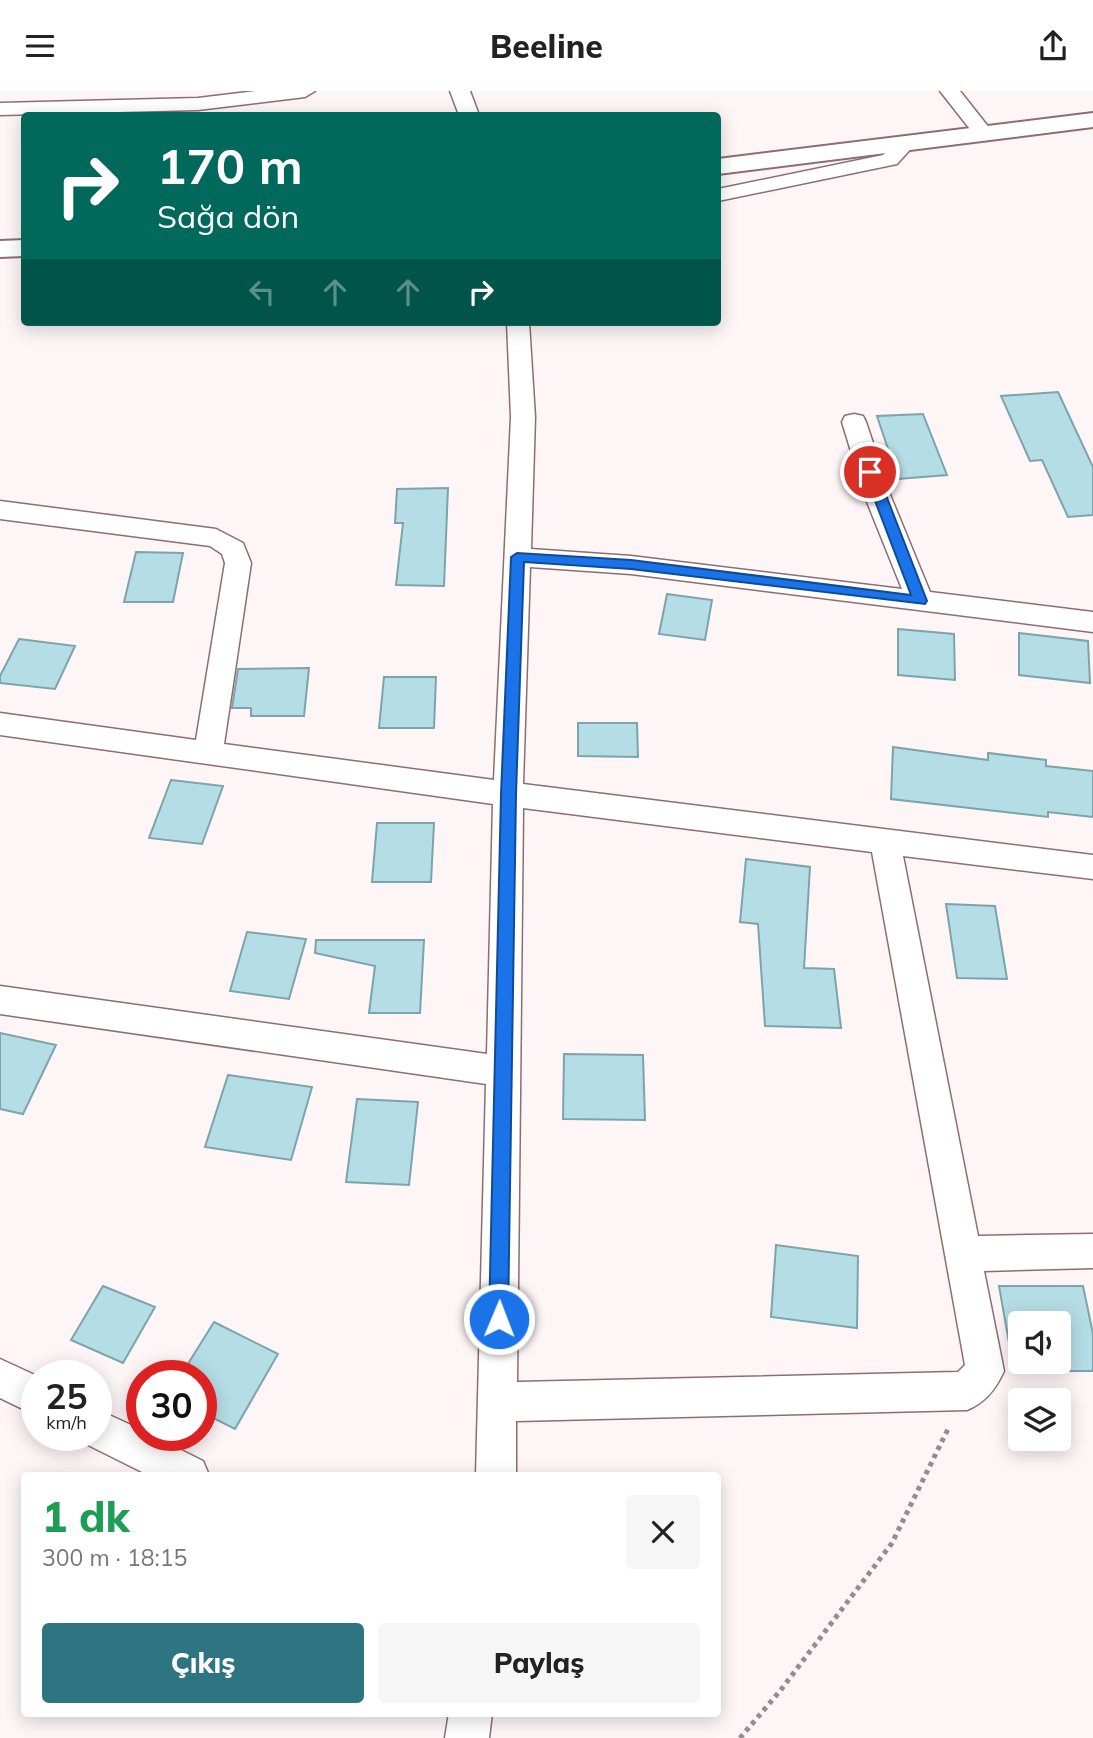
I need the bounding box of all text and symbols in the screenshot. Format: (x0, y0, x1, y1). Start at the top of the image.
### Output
text: Beeline (490, 26, 603, 66)
icon: menu (21, 27, 59, 65)
icon: share (1034, 27, 1072, 65)
text: 170 m (157, 135, 303, 196)
icon: right (42, 140, 133, 231)
text: Sağa dön (157, 196, 299, 236)
icon: left (243, 273, 281, 311)
icon: ahead (316, 273, 354, 311)
icon: ahead (389, 273, 427, 311)
icon: right (462, 273, 500, 311)
pin (840, 442, 900, 502)
icon: arrive (851, 453, 889, 491)
position arrow (462, 1282, 536, 1356)
map controls (1008, 1311, 1071, 1451)
button: sound (1008, 1311, 1071, 1374)
speed limit sign: 30 (126, 1360, 217, 1451)
text: 25 (45, 1374, 88, 1418)
button: layers (1008, 1388, 1071, 1451)
text: km/h (46, 1411, 87, 1434)
text: 1 dk (42, 1490, 130, 1543)
button: close (626, 1495, 700, 1569)
text: 300 m · 18:15 (42, 1543, 187, 1572)
button: Çıkış (42, 1623, 364, 1703)
button: Paylaş (378, 1623, 700, 1703)

